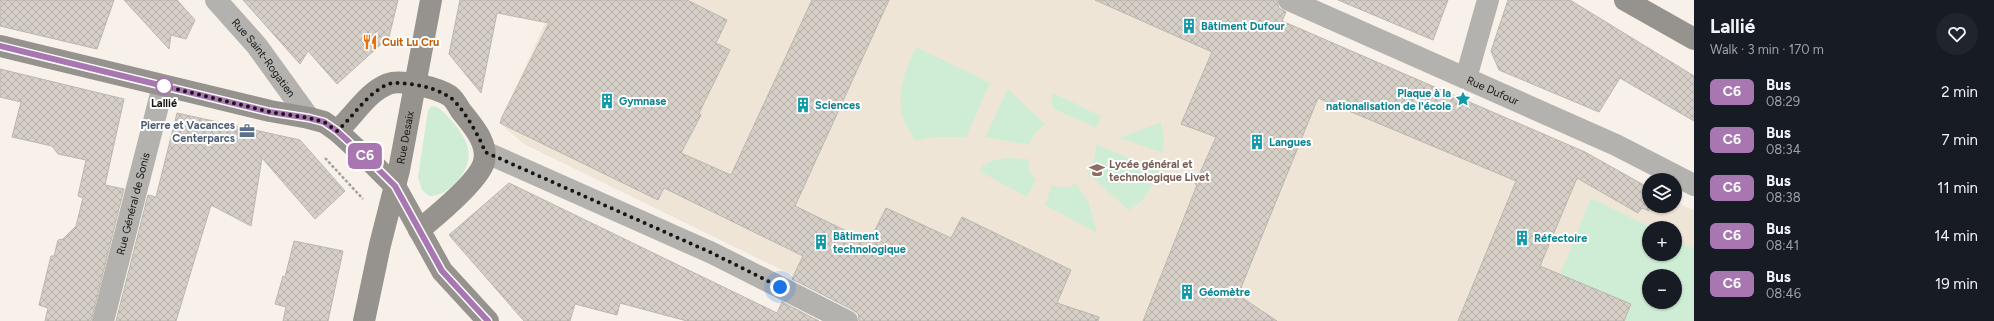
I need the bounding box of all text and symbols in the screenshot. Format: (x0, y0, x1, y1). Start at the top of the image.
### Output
button: heart (1936, 13, 1978, 55)
text: Lallié (1710, 15, 1755, 38)
street label: Rue Saint-Rogatien (229, 16, 298, 100)
building icon: Bâtiment Dufour (1180, 17, 1198, 35)
place label: Bâtiment Dufour (1201, 20, 1286, 33)
restaurant icon: Cuit Lu Cru (361, 33, 379, 51)
place label: Cuit Lu Cru (382, 36, 439, 49)
text: Walk · 3 min · 170 m (1710, 42, 1824, 57)
street label: Rue Dufour (1465, 74, 1521, 108)
text: Bus (1766, 76, 1791, 94)
marker: Lallié (155, 77, 173, 95)
text: C6 (1723, 83, 1741, 100)
text: 2 min (1941, 83, 1978, 101)
place label: Plaque à la nationalisation de l'école (1326, 87, 1451, 113)
place icon: Plaque à la nationalisation de l'école (1454, 90, 1472, 108)
building icon: Gymnase (598, 92, 616, 110)
text: 08:29 (1766, 94, 1800, 109)
place label: Gymnase (619, 95, 666, 108)
building icon: Sciences (794, 96, 812, 114)
place label: Lallié (151, 97, 177, 110)
place label: Sciences (815, 99, 860, 112)
street label: Rue Desaix (394, 109, 417, 165)
place label: Pierre et Vacances Centerparcs (140, 119, 235, 145)
office icon: Pierre et Vacances Centerparcs (238, 122, 256, 140)
text: Bus (1766, 124, 1791, 142)
text: C6 (1723, 131, 1741, 148)
text: 7 min (1942, 131, 1978, 149)
building icon: Langues (1248, 133, 1266, 151)
place label: Langues (1269, 136, 1311, 149)
text: 08:34 (1766, 142, 1801, 157)
line badge: C6 (347, 143, 383, 169)
text: C6 (356, 147, 374, 164)
street label: Rue Général de Sonis (114, 151, 153, 256)
place label: Lycée général et technologique Livet (1109, 158, 1210, 184)
school or university icon: Lycée général et technologique Livet (1088, 161, 1106, 179)
text: Bus (1766, 172, 1791, 190)
map controls (1642, 173, 1682, 309)
button: layers (1642, 173, 1682, 213)
text: C6 (1723, 179, 1741, 196)
text: 11 min (1937, 179, 1978, 197)
text: 08:38 (1766, 190, 1801, 205)
text: Bus (1766, 220, 1791, 238)
button: + (1642, 221, 1682, 261)
text: C6 (1723, 227, 1741, 244)
text: 14 min (1934, 227, 1978, 245)
building icon: Réfectoire (1513, 229, 1531, 247)
place label: Bâtiment technologique (833, 230, 906, 256)
place label: Réfectoire (1534, 232, 1587, 245)
building icon: Bâtiment technologique (812, 233, 830, 251)
text: 08:41 (1766, 238, 1799, 253)
text: Bus (1766, 268, 1791, 286)
button: − (1642, 269, 1682, 309)
text: C6 (1723, 275, 1741, 292)
text: 19 min (1935, 275, 1978, 293)
your location (770, 277, 790, 297)
building icon: Géomètre (1178, 283, 1196, 301)
place label: Géomètre (1199, 286, 1250, 299)
text: 08:46 (1766, 286, 1801, 301)

